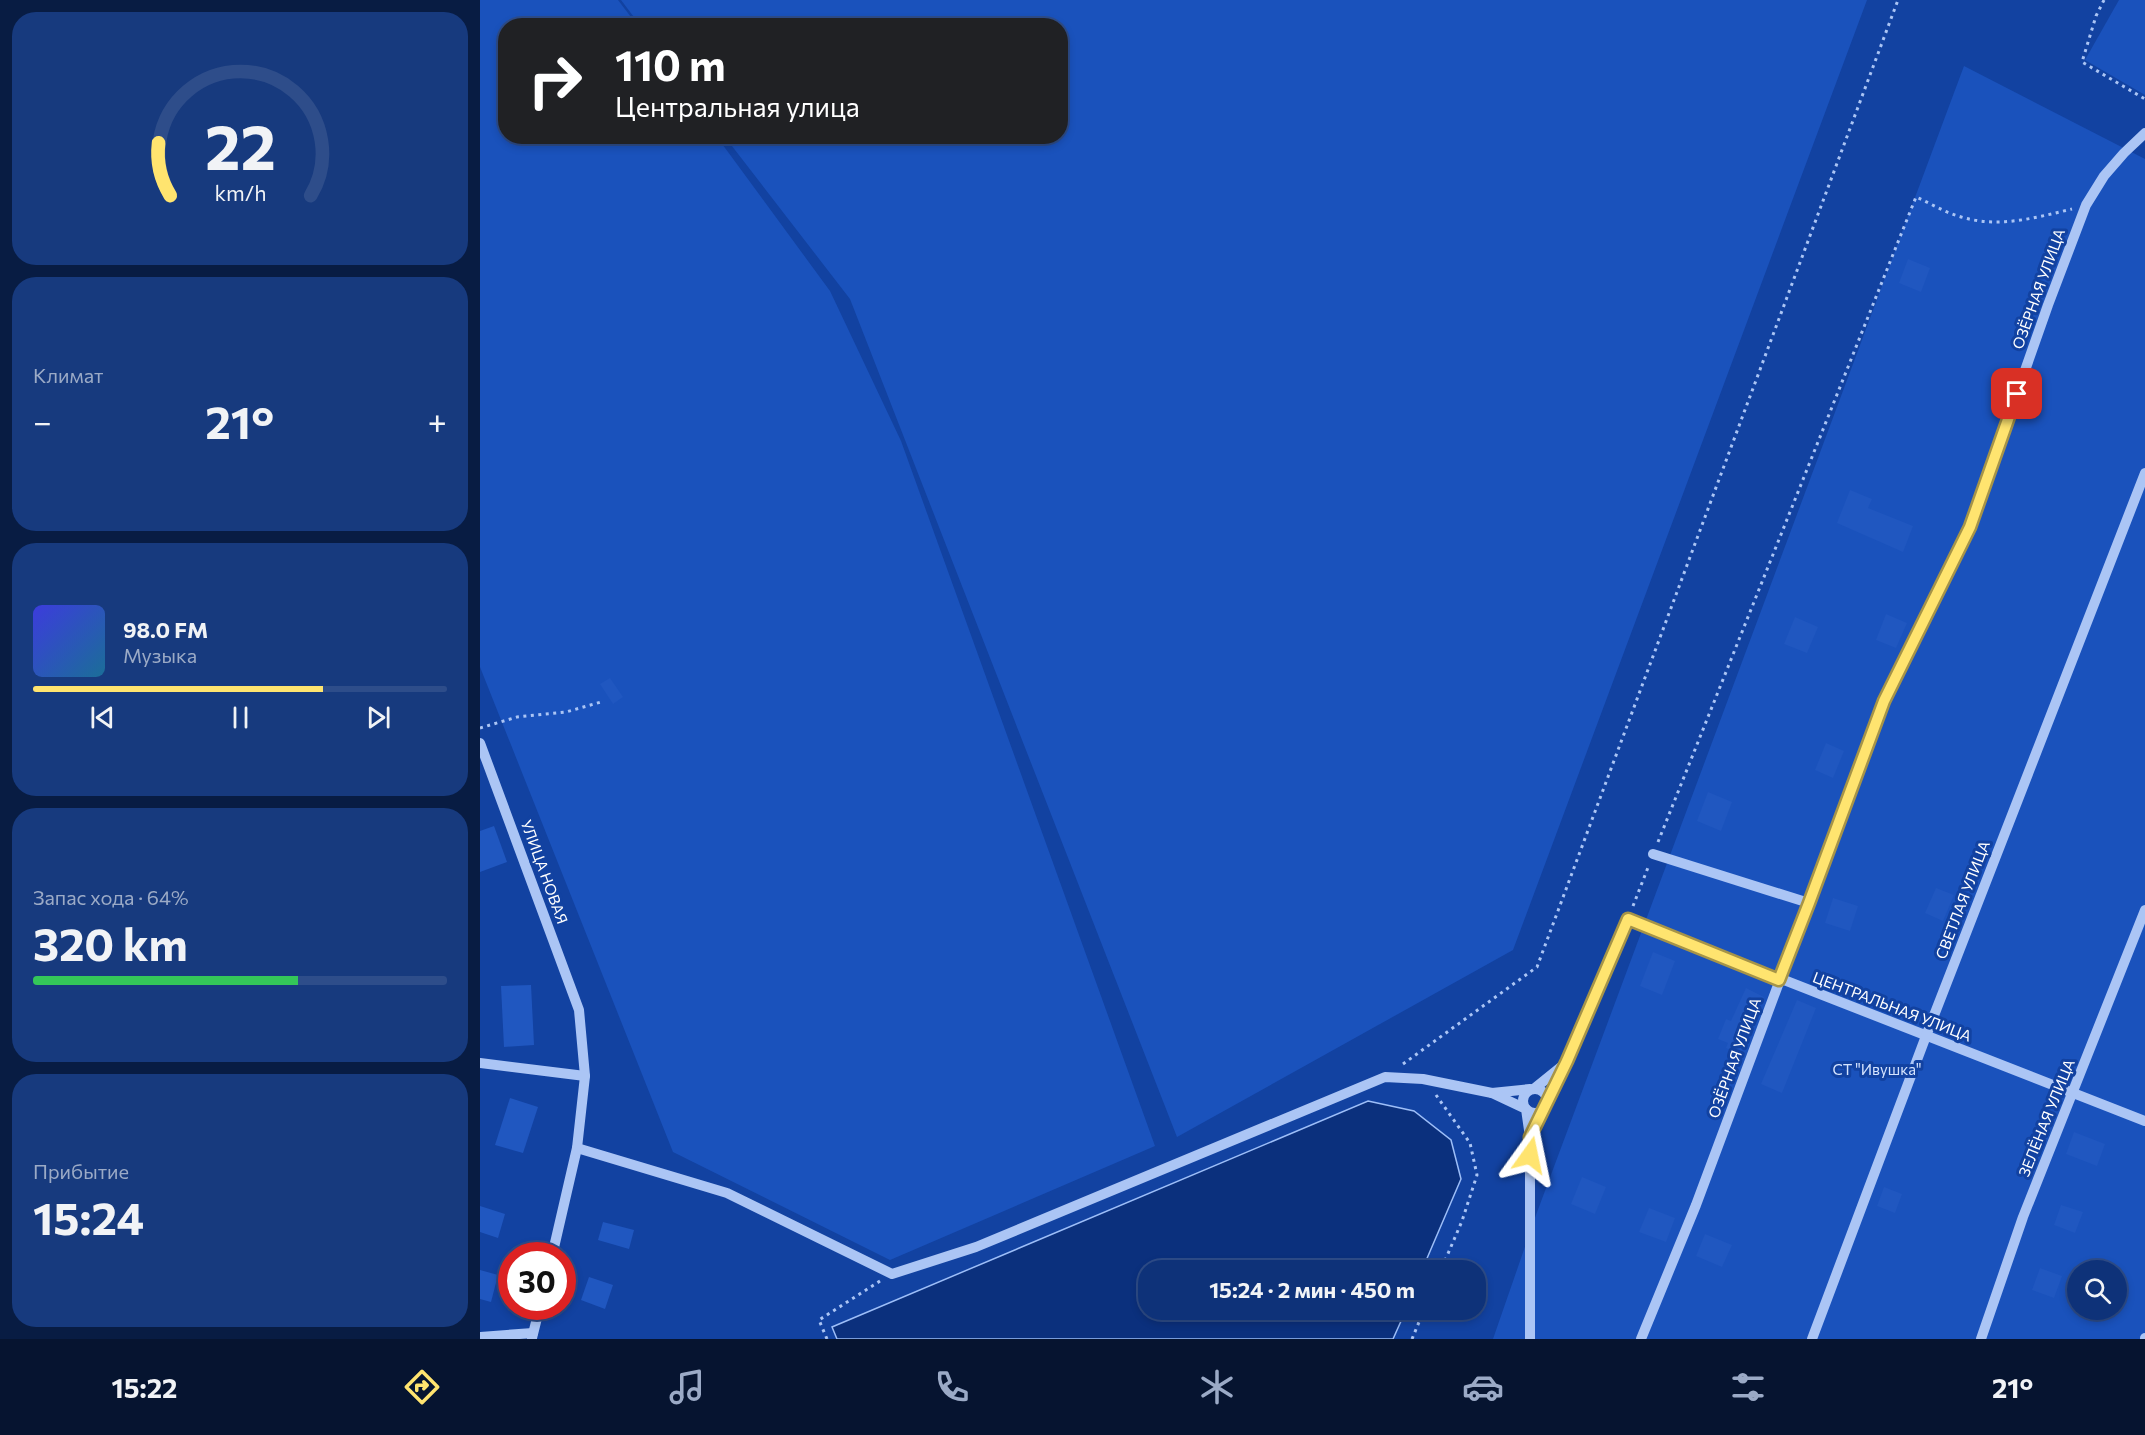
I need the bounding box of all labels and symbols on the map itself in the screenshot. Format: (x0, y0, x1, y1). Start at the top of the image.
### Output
street label: ОЗЁРНАЯ УЛИЦА (2008, 226, 2068, 351)
pin (1991, 368, 2042, 419)
street label: УЛИЦА НОВАЯ (518, 817, 572, 926)
street label: СВЕТЛАЯ УЛИЦА (1931, 838, 1993, 961)
street label: ЦЕНТРАЛЬНАЯ УЛИЦА (1810, 967, 1974, 1045)
street label: ОЗЁРНАЯ УЛИЦА (1704, 995, 1764, 1120)
street label: ЗЕЛЁНАЯ УЛИЦА (2014, 1056, 2078, 1179)
park label: СТ "Ивушка" (1832, 1060, 1922, 1078)
position arrow (1498, 1123, 1562, 1187)
speed limit sign: 30 (498, 1242, 576, 1320)

